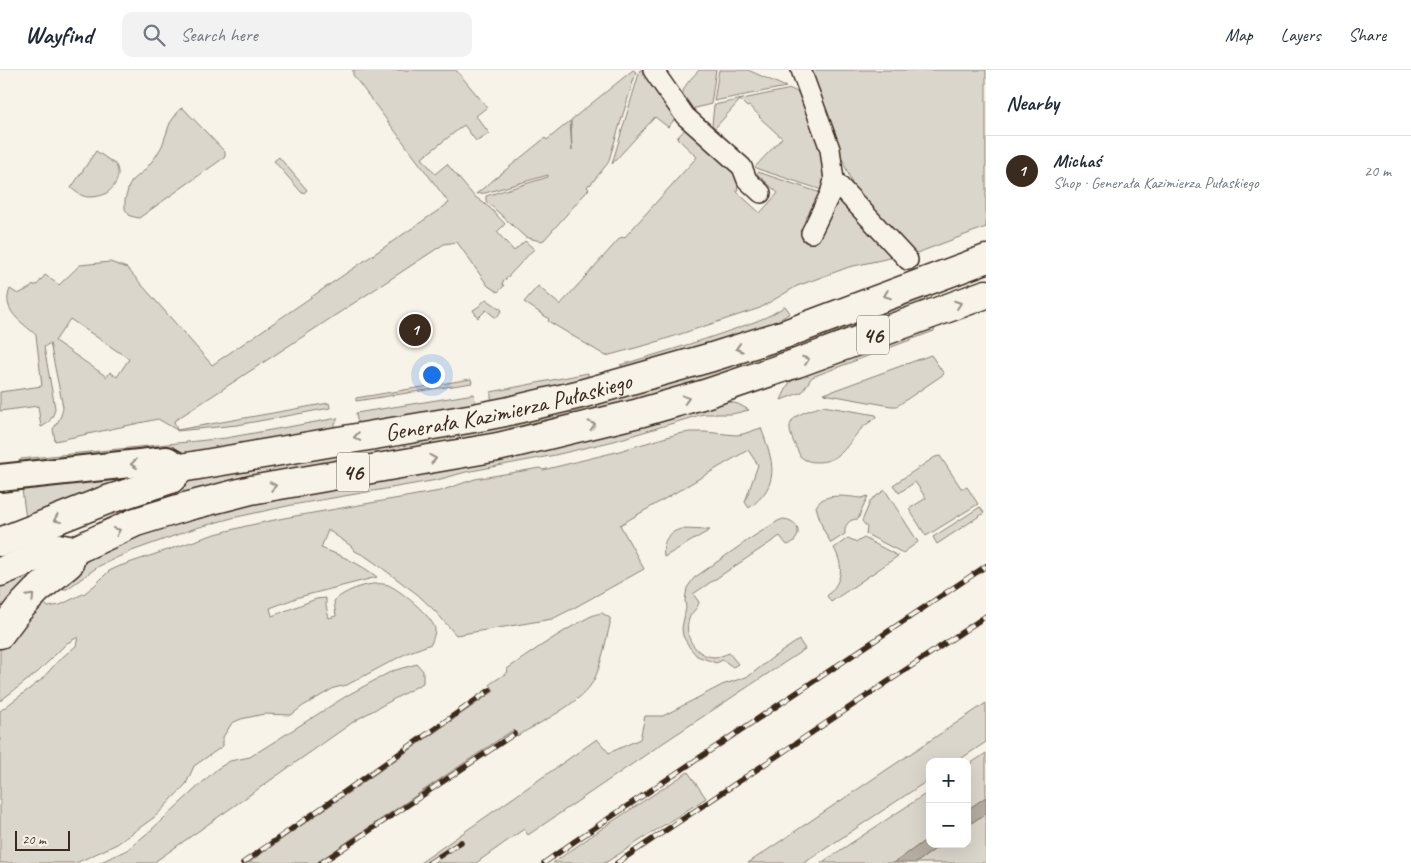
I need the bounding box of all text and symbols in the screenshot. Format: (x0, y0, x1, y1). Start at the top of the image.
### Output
search box (122, 12, 472, 57)
text: Wayfind (25, 20, 92, 50)
icon: search (140, 21, 168, 49)
text: Search here (180, 23, 258, 47)
text: Map (1225, 24, 1253, 46)
text: Layers (1281, 24, 1320, 46)
text: Share (1348, 24, 1386, 46)
text: Nearby (1006, 90, 1059, 116)
text: Michaś (1053, 149, 1101, 173)
text: 1 (1018, 161, 1026, 181)
text: 20 m (1364, 161, 1391, 181)
text: Shop · Generała Kazimierza Pułaskiego (1053, 173, 1259, 193)
one-way arrow (883, 289, 892, 300)
one-way arrow (954, 300, 962, 310)
pin: 1 (399, 311, 431, 349)
road number: 46 (857, 316, 889, 354)
one-way arrow (735, 343, 743, 353)
one-way arrow (801, 356, 809, 366)
your location (419, 362, 445, 388)
street label: Generała Kazimierza Pułaskiego (383, 365, 636, 448)
one-way arrow (681, 395, 690, 405)
one-way arrow (588, 420, 597, 431)
one-way arrow (353, 431, 361, 442)
road number: 46 (337, 452, 369, 492)
one-way arrow (429, 454, 438, 465)
one-way arrow (130, 458, 138, 469)
one-way arrow (269, 481, 278, 492)
one-way arrow (53, 513, 62, 523)
one-way arrow (112, 526, 121, 537)
one-way arrow (25, 593, 34, 602)
map controls (926, 758, 971, 848)
button: + (926, 758, 971, 803)
button: − (926, 803, 971, 848)
scale bar (15, 828, 70, 851)
text: 20 m (22, 831, 46, 848)

